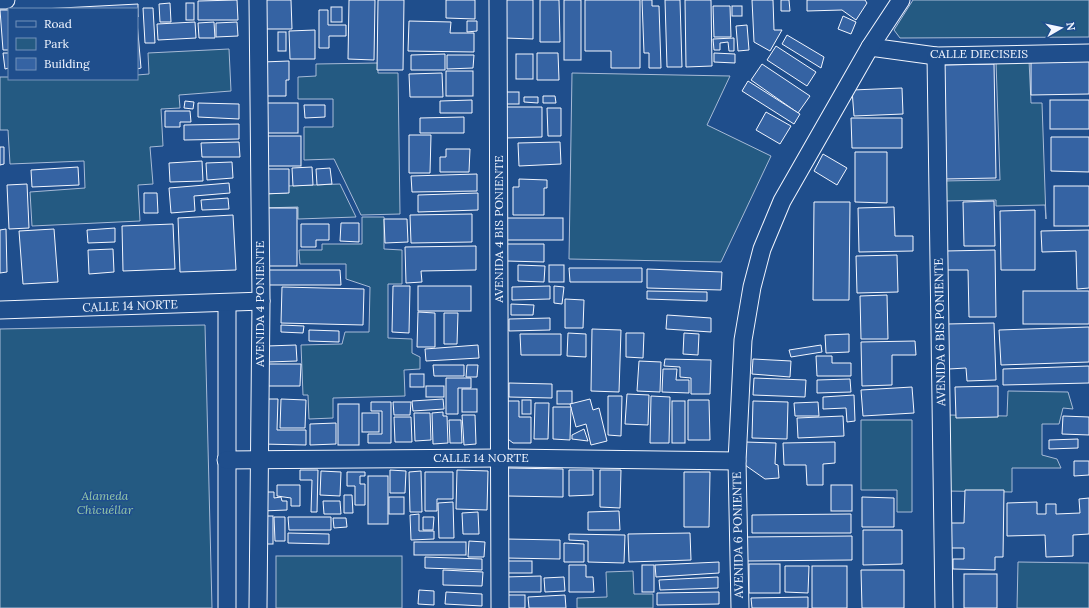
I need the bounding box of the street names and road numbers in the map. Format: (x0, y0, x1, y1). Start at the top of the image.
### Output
street label: CALLE DIECISEIS (930, 46, 1028, 61)
street label: AVENIDA 4 BIS PONIENTE (491, 155, 506, 304)
street label: AVENIDA 4 PONIENTE (252, 241, 267, 368)
street label: AVENIDA 6 BIS PONIENTE (931, 258, 948, 407)
street label: CALLE 14 NORTE (82, 296, 178, 315)
street label: CALLE 14 NORTE (433, 450, 529, 465)
street label: AVENIDA 6 PONIENTE (729, 472, 746, 599)

